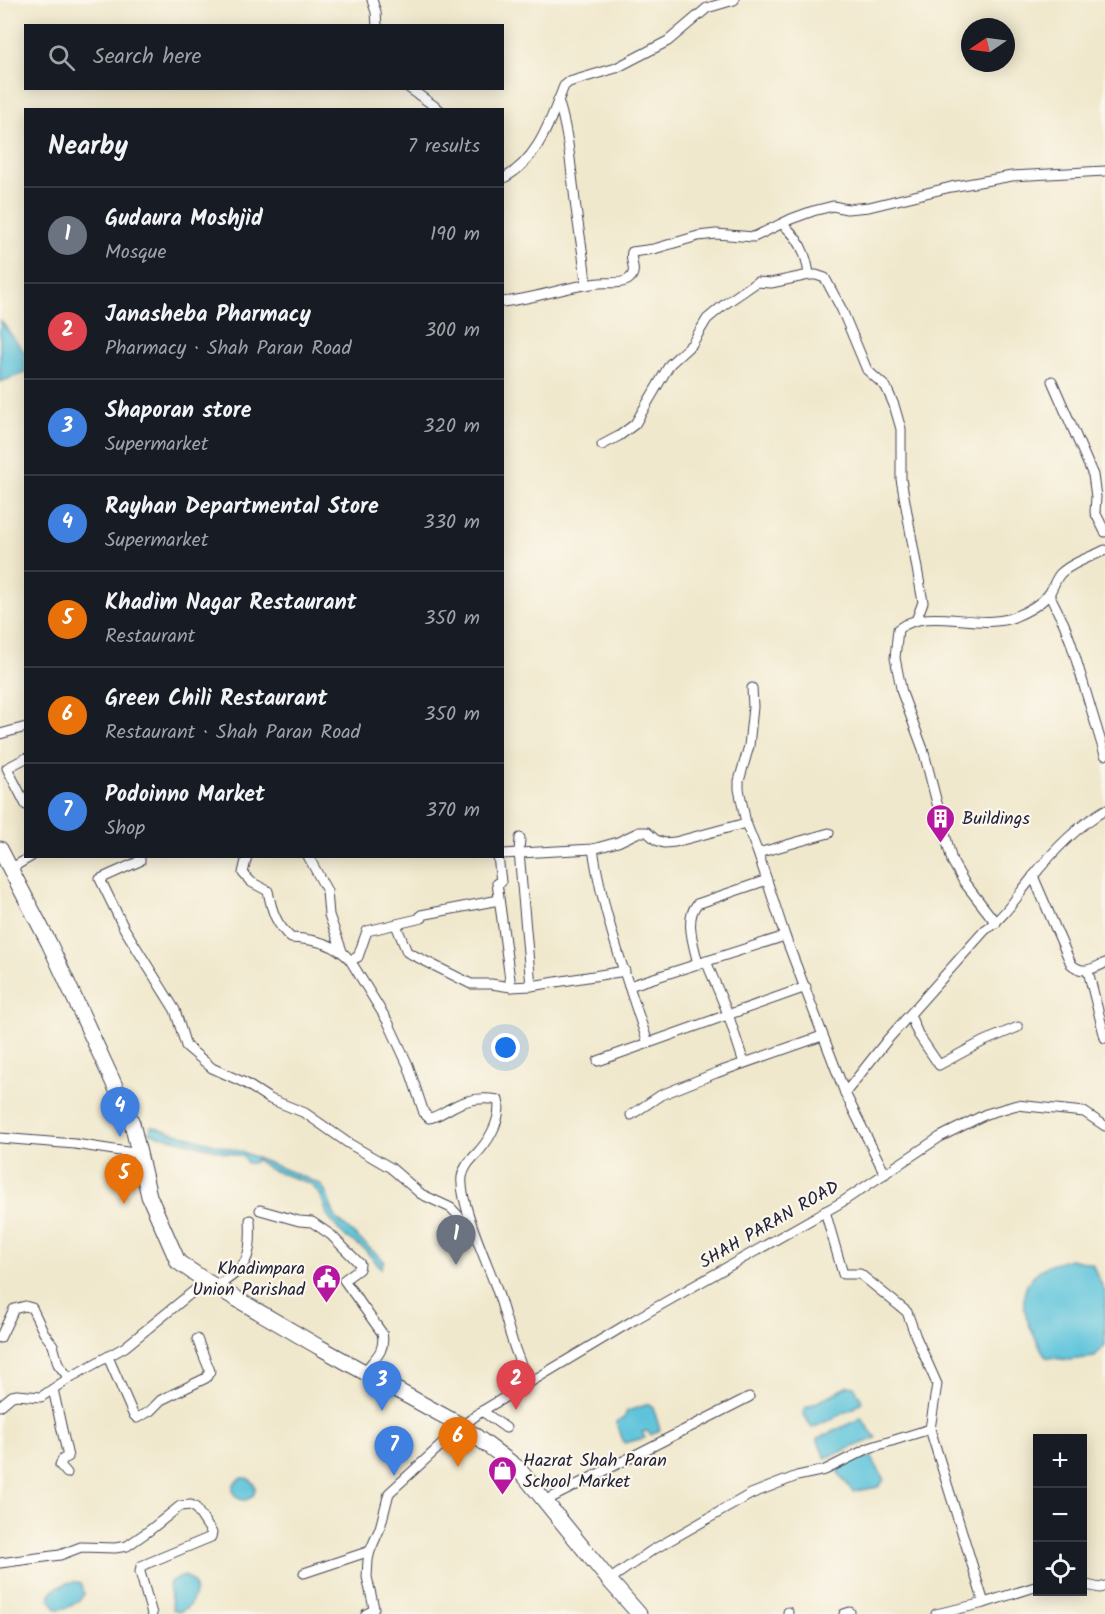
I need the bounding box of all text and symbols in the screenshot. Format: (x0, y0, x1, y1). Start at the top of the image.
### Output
north arrow (961, 18, 1015, 72)
search box (24, 24, 504, 90)
text: Search here (93, 40, 201, 75)
icon: search (45, 41, 78, 74)
text: Nearby (48, 126, 128, 168)
text: 7 results (408, 131, 480, 163)
text: Gudaura Moshjid (105, 202, 263, 237)
text: 1 (64, 219, 71, 251)
text: 190 m (430, 219, 480, 251)
text: Mosque (105, 237, 166, 269)
text: Janasheba Pharmacy (105, 298, 311, 333)
text: 2 (62, 315, 73, 347)
text: 300 m (425, 315, 480, 347)
text: Pharmacy · Shah Paran Road (105, 333, 351, 365)
text: Shaporan store (105, 394, 251, 429)
text: 3 (62, 411, 73, 443)
text: 320 m (423, 411, 480, 443)
text: Supermarket (105, 429, 208, 461)
text: Rayhan Departmental Store (105, 490, 379, 525)
text: 4 (62, 507, 73, 539)
text: 330 m (423, 507, 480, 539)
text: Supermarket (105, 525, 208, 557)
text: Khadim Nagar Restaurant (105, 586, 357, 621)
text: 5 (62, 603, 73, 635)
text: 350 m (424, 603, 480, 635)
text: Restaurant (105, 621, 195, 653)
text: Green Chili Restaurant (105, 682, 327, 717)
text: 6 (62, 699, 73, 731)
text: 350 m (424, 699, 480, 731)
text: Restaurant · Shah Paran Road (105, 717, 361, 749)
text: Podoinno Market (105, 778, 265, 813)
text: 7 (63, 795, 72, 827)
text: 370 m (425, 795, 480, 827)
building icon: Buildings (925, 802, 957, 844)
place label: Buildings (962, 805, 1030, 834)
text: Shop (105, 813, 145, 845)
your location (491, 1033, 520, 1062)
pin: 4 (100, 1088, 140, 1137)
pin: 5 (104, 1154, 144, 1204)
street label: SHAH PARAN ROAD (694, 1173, 846, 1277)
pin: 1 (436, 1216, 476, 1265)
place label: Khadimpara Union Parishad (192, 1255, 306, 1305)
public building icon: Khadimpara Union Parishad (310, 1262, 342, 1304)
pin: 2 (496, 1360, 536, 1410)
pin: 3 (362, 1362, 401, 1411)
pin: 6 (438, 1418, 478, 1467)
pin: 7 (374, 1426, 414, 1476)
map controls (1033, 1434, 1087, 1596)
button: + (1033, 1434, 1087, 1488)
place label: Hazrat Shah Paran School Market (523, 1447, 667, 1497)
shop icon: Hazrat Shah Paran School Market (486, 1454, 518, 1496)
button: − (1033, 1488, 1087, 1542)
button: locate (1033, 1542, 1087, 1596)

